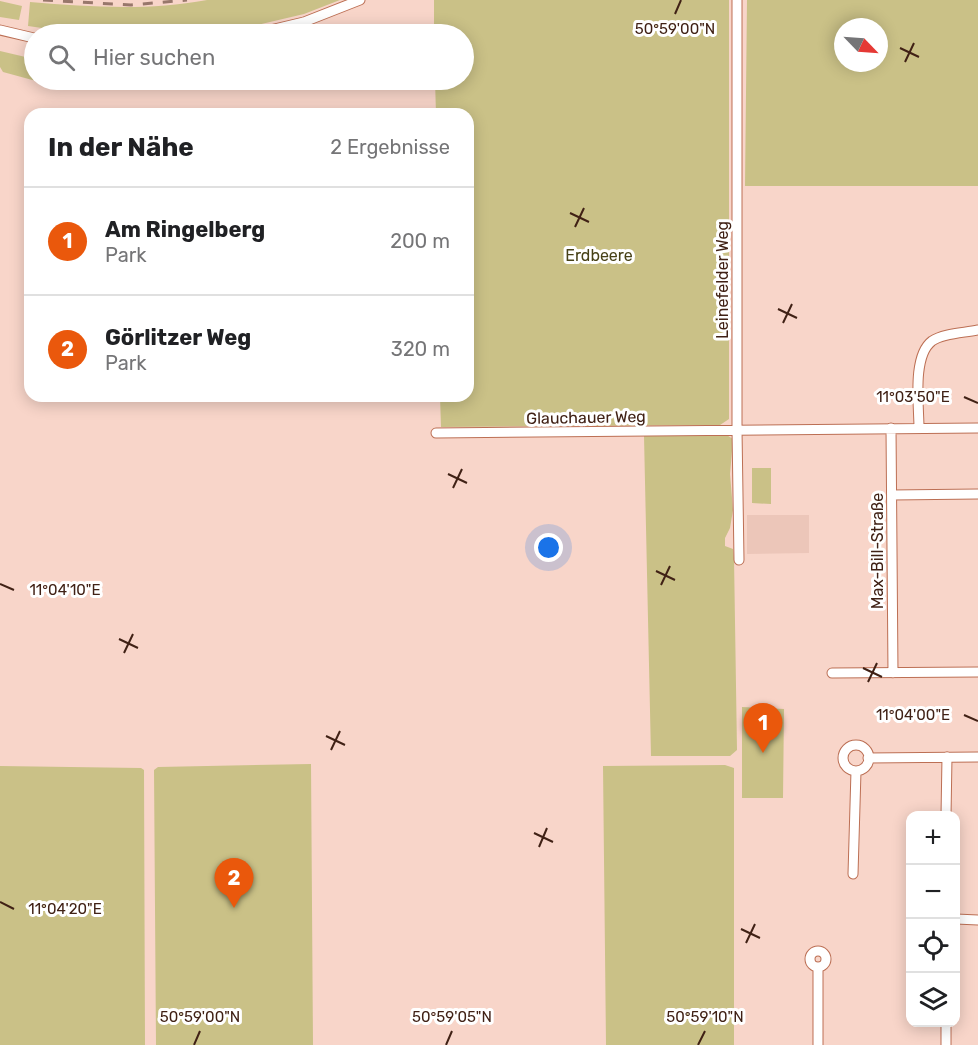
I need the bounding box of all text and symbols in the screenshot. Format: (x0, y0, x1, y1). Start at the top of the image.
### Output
north arrow (834, 18, 888, 72)
text: 50°59'00"N (635, 20, 715, 38)
search box (24, 24, 474, 90)
icon: search (45, 41, 78, 74)
text: Hier suchen (93, 44, 215, 71)
text: In der Nähe (48, 132, 194, 163)
text: 2 Ergebnisse (330, 135, 450, 159)
text: Am Ringelberg (105, 216, 265, 243)
street label: Leinefelder Weg (713, 221, 732, 339)
text: 1 (63, 229, 72, 253)
text: 200 m (390, 229, 450, 253)
text: Park (105, 243, 147, 267)
park label: Erdbeere (565, 246, 633, 265)
text: Görlitzer Weg (105, 324, 251, 351)
text: 2 (61, 337, 74, 361)
text: 320 m (391, 337, 450, 361)
text: Park (105, 351, 147, 375)
text: 11°03'50"E (876, 388, 950, 406)
street label: Glauchauer Weg (526, 407, 646, 428)
street label: Max-Bill-Straße (868, 493, 887, 609)
your location (534, 533, 563, 562)
text: 11°04'10"E (29, 581, 101, 599)
pin: 1 (744, 704, 783, 753)
text: 11°04'00"E (876, 706, 950, 724)
map controls (906, 811, 960, 1027)
button: + (906, 811, 960, 865)
pin: 2 (214, 858, 254, 908)
button: − (906, 865, 960, 919)
text: 11°04'20"E (28, 900, 102, 918)
button: locate (906, 919, 960, 973)
button: layers (906, 973, 960, 1027)
text: 50°59'00"N (160, 1008, 240, 1026)
text: 50°59'05"N (412, 1008, 492, 1026)
text: 50°59'10"N (666, 1008, 744, 1026)

